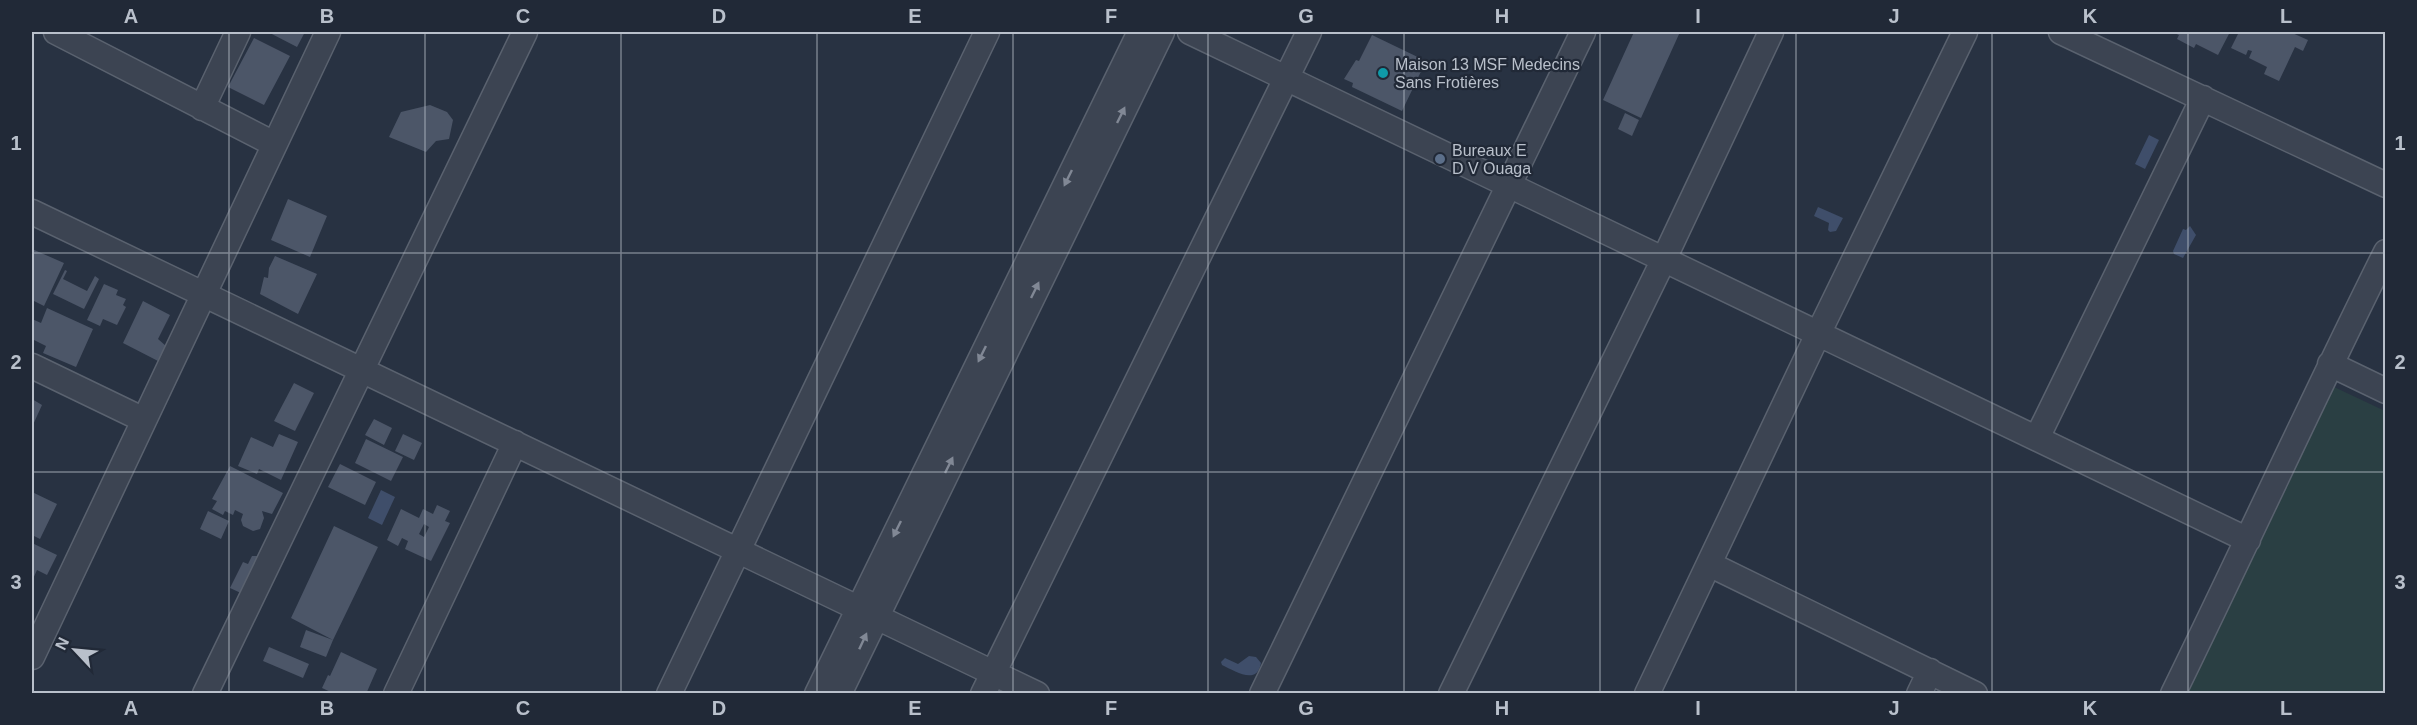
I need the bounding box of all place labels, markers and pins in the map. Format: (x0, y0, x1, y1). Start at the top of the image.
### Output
place label: Maison 13 MSF Medecins Sans Frotières (1395, 56, 1580, 91)
marker: Maison 13 MSF Medecins Sans Frotières (1376, 66, 1390, 80)
place label: Bureaux E D V Ouaga (1452, 142, 1531, 177)
marker: Bureaux E D V Ouaga (1433, 152, 1447, 166)

